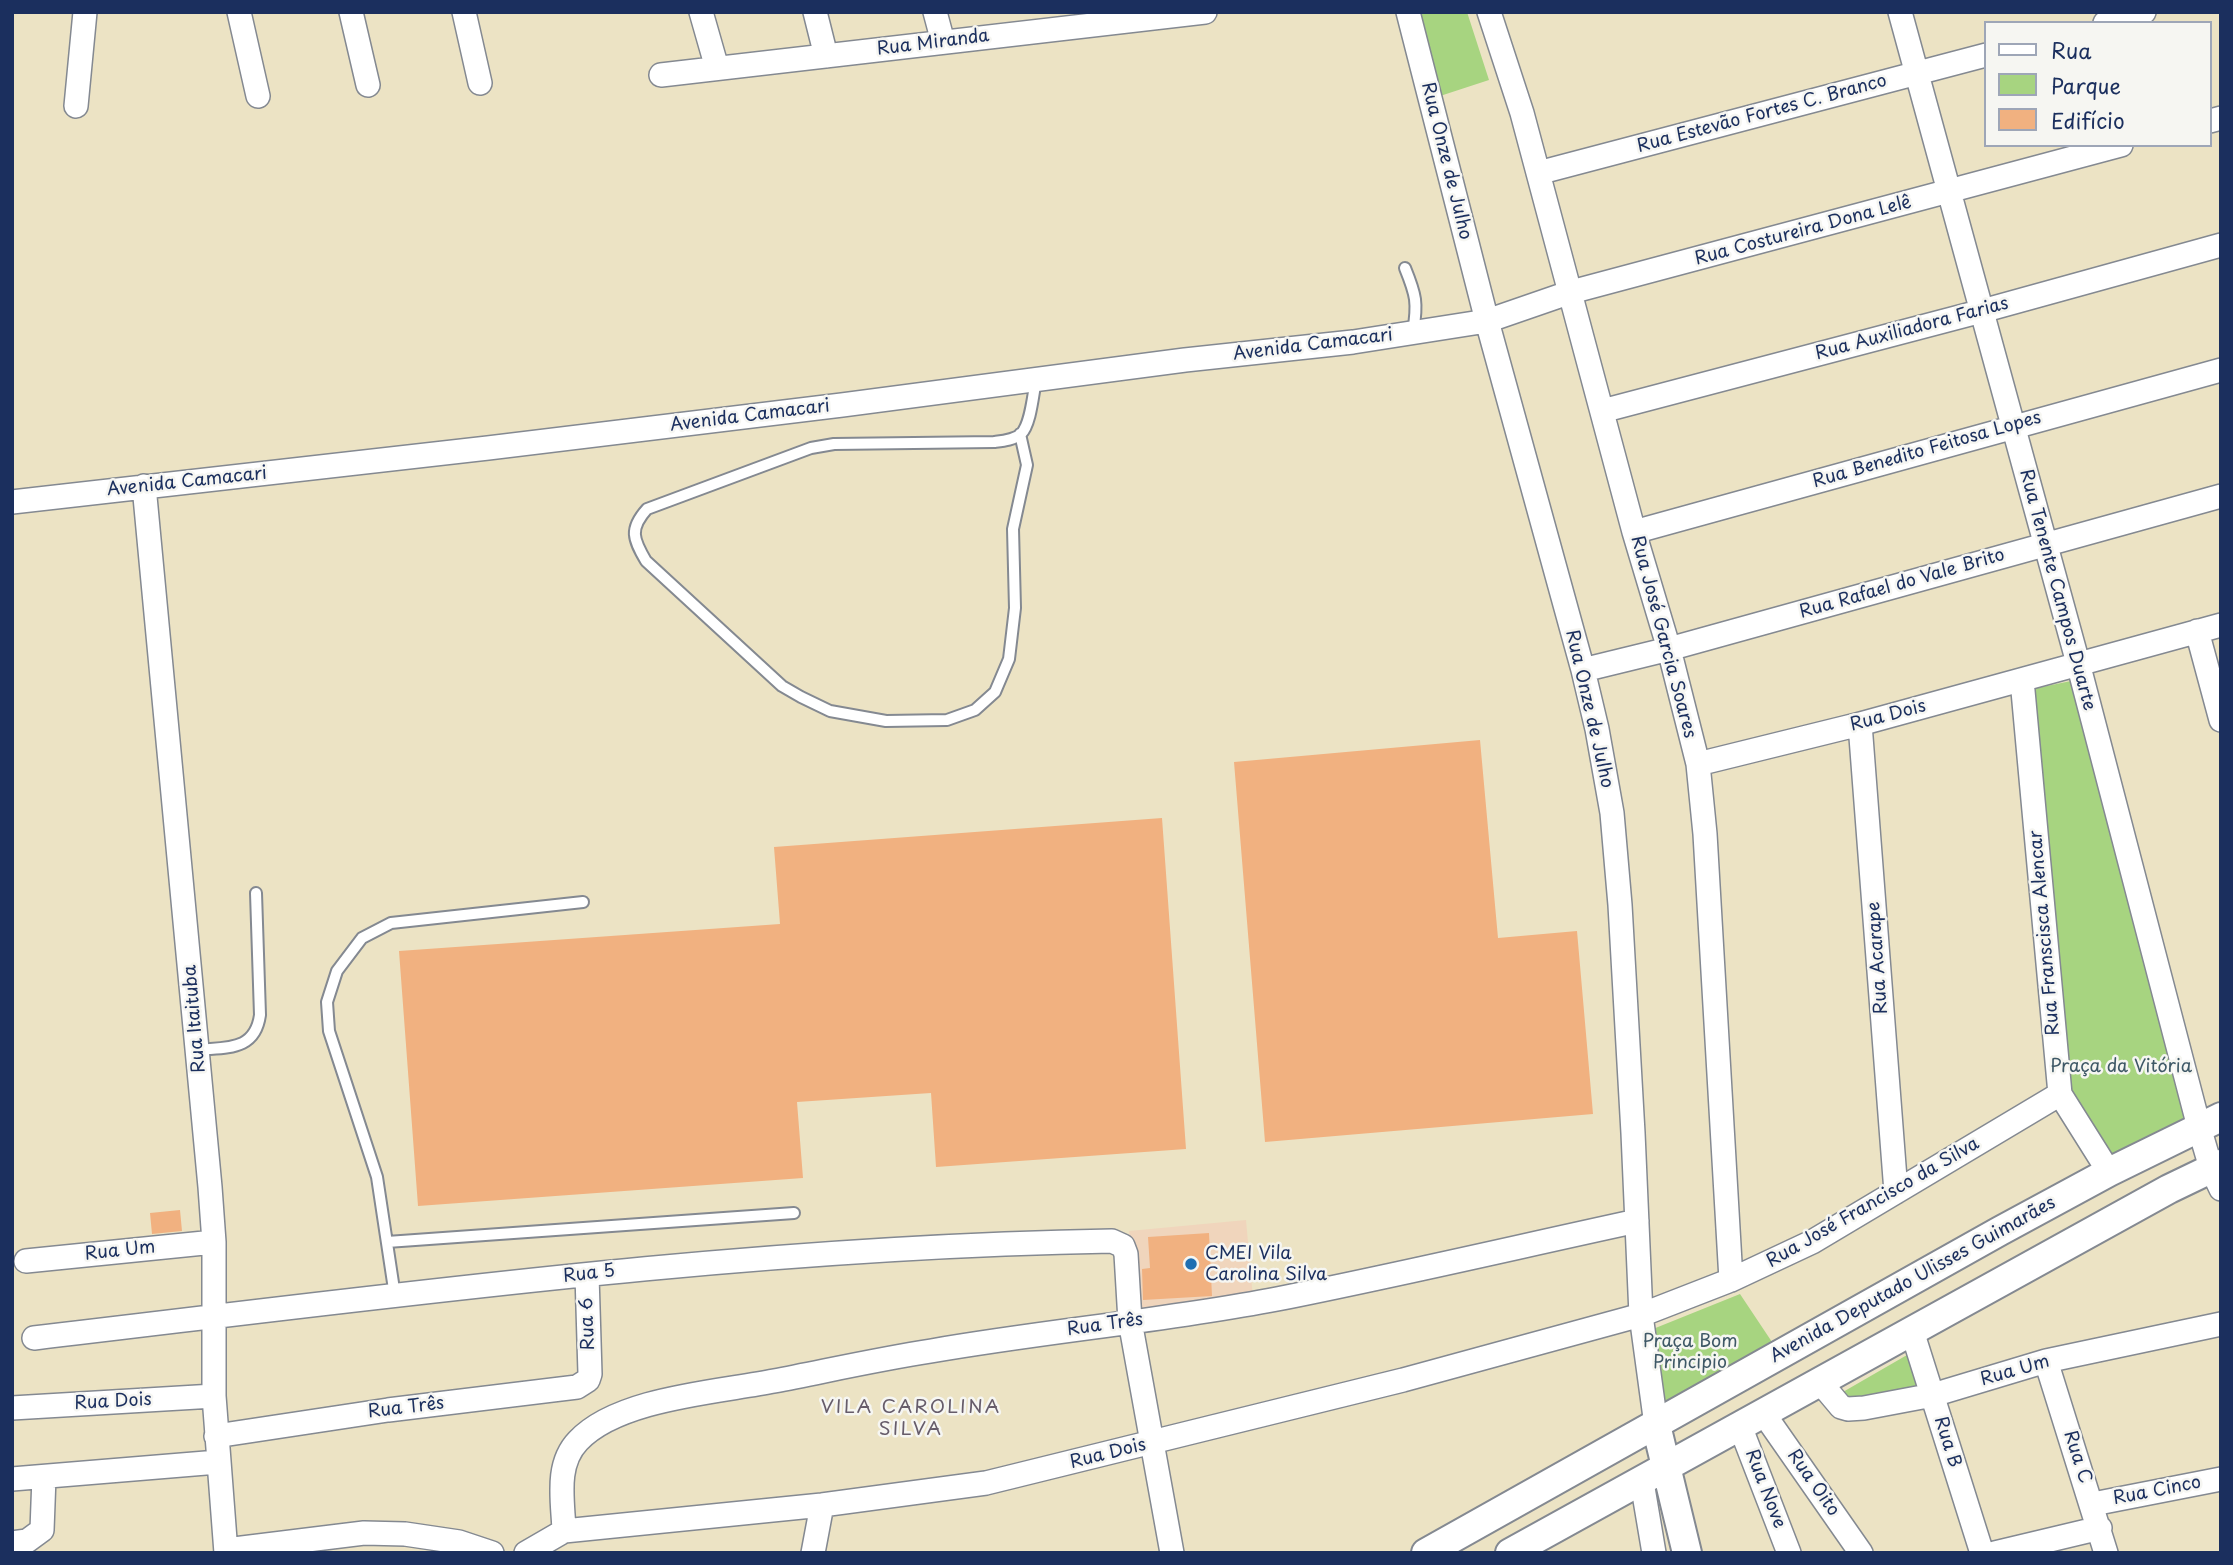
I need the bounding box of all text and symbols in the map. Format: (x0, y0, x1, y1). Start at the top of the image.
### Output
legend (1984, 21, 2212, 147)
street label: Rua Miranda (875, 25, 991, 61)
text: Rua (2051, 34, 2091, 66)
text: Parque (2051, 69, 2121, 101)
street label: Rua Estevão Fortes C. Branco (1635, 70, 1889, 158)
street label: Rua Onze de Julho (1416, 80, 1476, 242)
text: Edifício (2051, 104, 2125, 136)
street label: Rua Costureira Dona Lelê (1692, 192, 1914, 270)
street label: Rua Auxiliadora Farias (1813, 293, 2011, 365)
street label: Avenida Camacari (1232, 324, 1394, 366)
street label: Avenida Camacari (669, 395, 831, 437)
street label: Rua Benedito Feitosa Lopes (1810, 407, 2044, 493)
street label: Avenida Camacari (106, 463, 268, 501)
street label: Rua Tenente Campos Duarte (2014, 467, 2100, 713)
street label: Rua José Garcia Soares (1626, 533, 1700, 741)
street label: Rua Rafael do Vale Brito (1797, 544, 2007, 624)
street label: Rua Onze de Julho (1560, 628, 1618, 790)
street label: Rua Dois (1848, 696, 1928, 736)
street label: Rua Franscisca Alencar (2025, 829, 2065, 1037)
street label: Rua Acarape (1863, 901, 1893, 1015)
street label: Rua Itaituba (180, 964, 210, 1074)
park label: Praça da Vitória (2050, 1056, 2192, 1078)
street label: Rua José Francisco da Silva (1763, 1133, 1983, 1273)
street label: Avenida Deputado Ulisses Guimarães (1767, 1192, 2059, 1368)
street label: Rua Um (84, 1237, 156, 1265)
place label: CMEI Vila Carolina Silva (1205, 1243, 1327, 1286)
marker: CMEI Vila Carolina Silva (1183, 1256, 1199, 1272)
street label: Rua 5 (562, 1260, 616, 1288)
street label: Rua 6 (576, 1297, 600, 1351)
street label: Rua Três (1065, 1309, 1145, 1341)
park label: Praça Bom Principio (1642, 1331, 1738, 1374)
street label: Rua Um (1978, 1351, 2052, 1391)
street label: Rua Dois (74, 1389, 152, 1415)
street label: Rua Três (367, 1393, 445, 1423)
district label: VILA CAROLINA SILVA (824, 1397, 998, 1441)
street label: Rua B (1929, 1414, 1965, 1470)
street label: Rua C (2058, 1428, 2096, 1486)
street label: Rua Dois (1068, 1434, 1148, 1474)
street label: Rua Oito (1782, 1445, 1844, 1521)
street label: Rua Nove (1740, 1446, 1790, 1532)
street label: Rua Cinco (2111, 1472, 2203, 1510)

